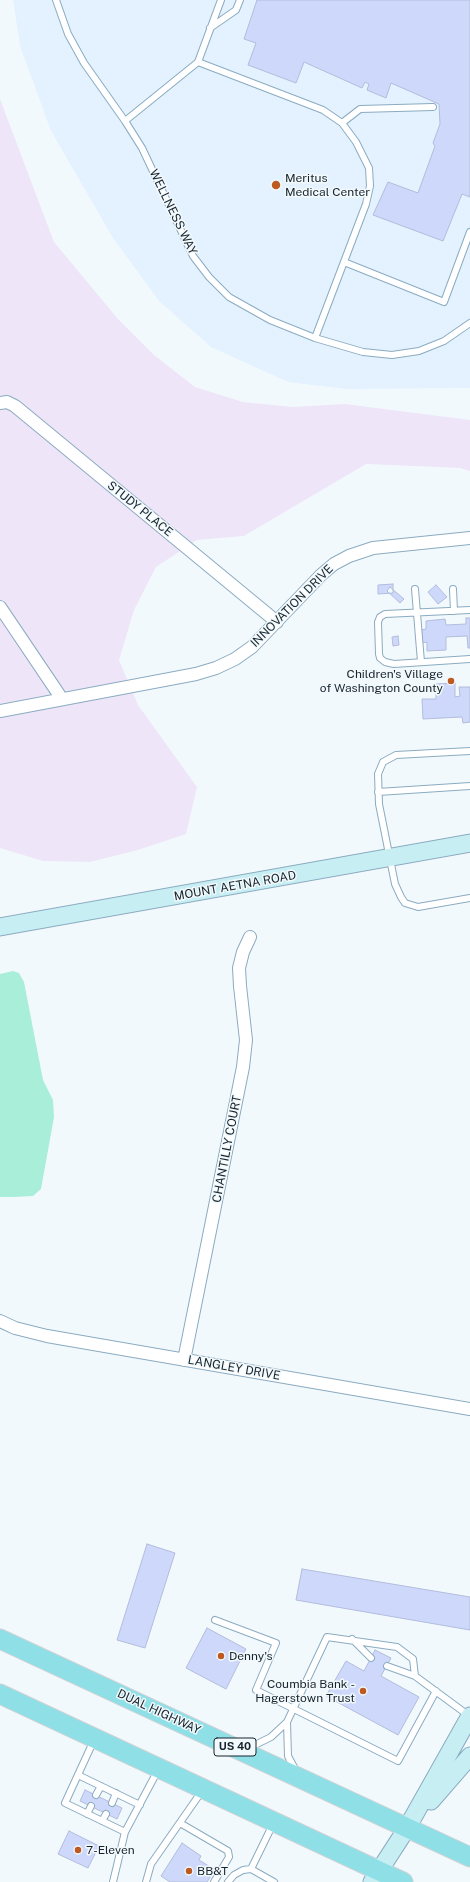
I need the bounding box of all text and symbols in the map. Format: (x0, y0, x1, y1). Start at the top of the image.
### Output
street label: WELLNESS WAY (146, 167, 200, 257)
place label: Meritus Medical Center (285, 171, 370, 199)
marker: Meritus Medical Center (270, 179, 282, 191)
street label: STUDY PLACE (104, 478, 176, 540)
street label: INNOVATION DRIVE (248, 562, 336, 650)
place label: Children's Village of Washington County (320, 667, 443, 695)
marker: Children's Village of Washington County (446, 676, 456, 686)
street label: MOUNT AETNA ROAD (173, 868, 297, 904)
street label: CHANTILLY COURT (210, 1094, 244, 1204)
street label: LANGLEY DRIVE (187, 1353, 281, 1383)
place label: Denny's (229, 1649, 272, 1663)
marker: Denny's (216, 1651, 226, 1661)
place label: Coumbia Bank - Hagerstown Trust (255, 1677, 355, 1705)
street label: DUAL HIGHWAY (115, 1686, 203, 1738)
marker: Coumbia Bank - Hagerstown Trust (358, 1686, 368, 1696)
road number: US 40 (214, 1738, 256, 1756)
place label: 7-Eleven (86, 1843, 135, 1857)
marker: 7-Eleven (73, 1845, 83, 1855)
place label: BB&T (197, 1864, 228, 1878)
marker: BB&T (184, 1866, 194, 1876)

